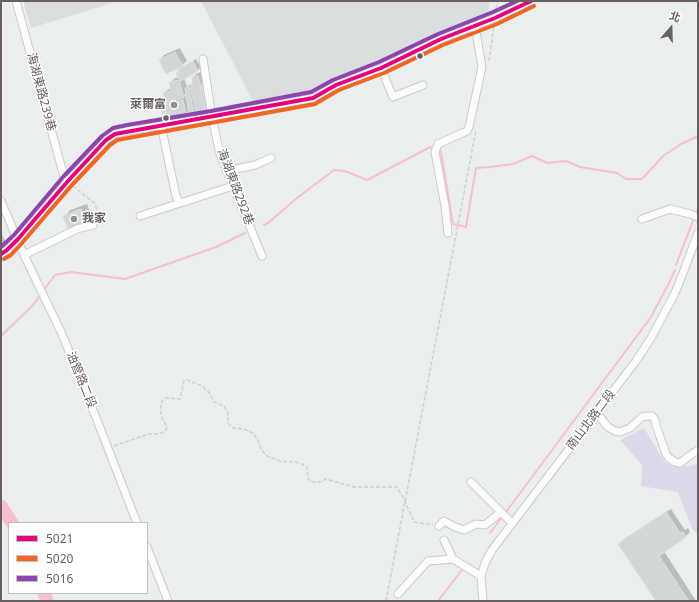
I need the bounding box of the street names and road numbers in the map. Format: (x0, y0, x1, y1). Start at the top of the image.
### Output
street label: 海湖東路239巷 (24, 51, 58, 133)
street label: 海湖東路292巷 (214, 147, 256, 227)
street label: 油管路二段 (63, 349, 99, 411)
street label: 南山北路二段 (564, 387, 618, 453)

